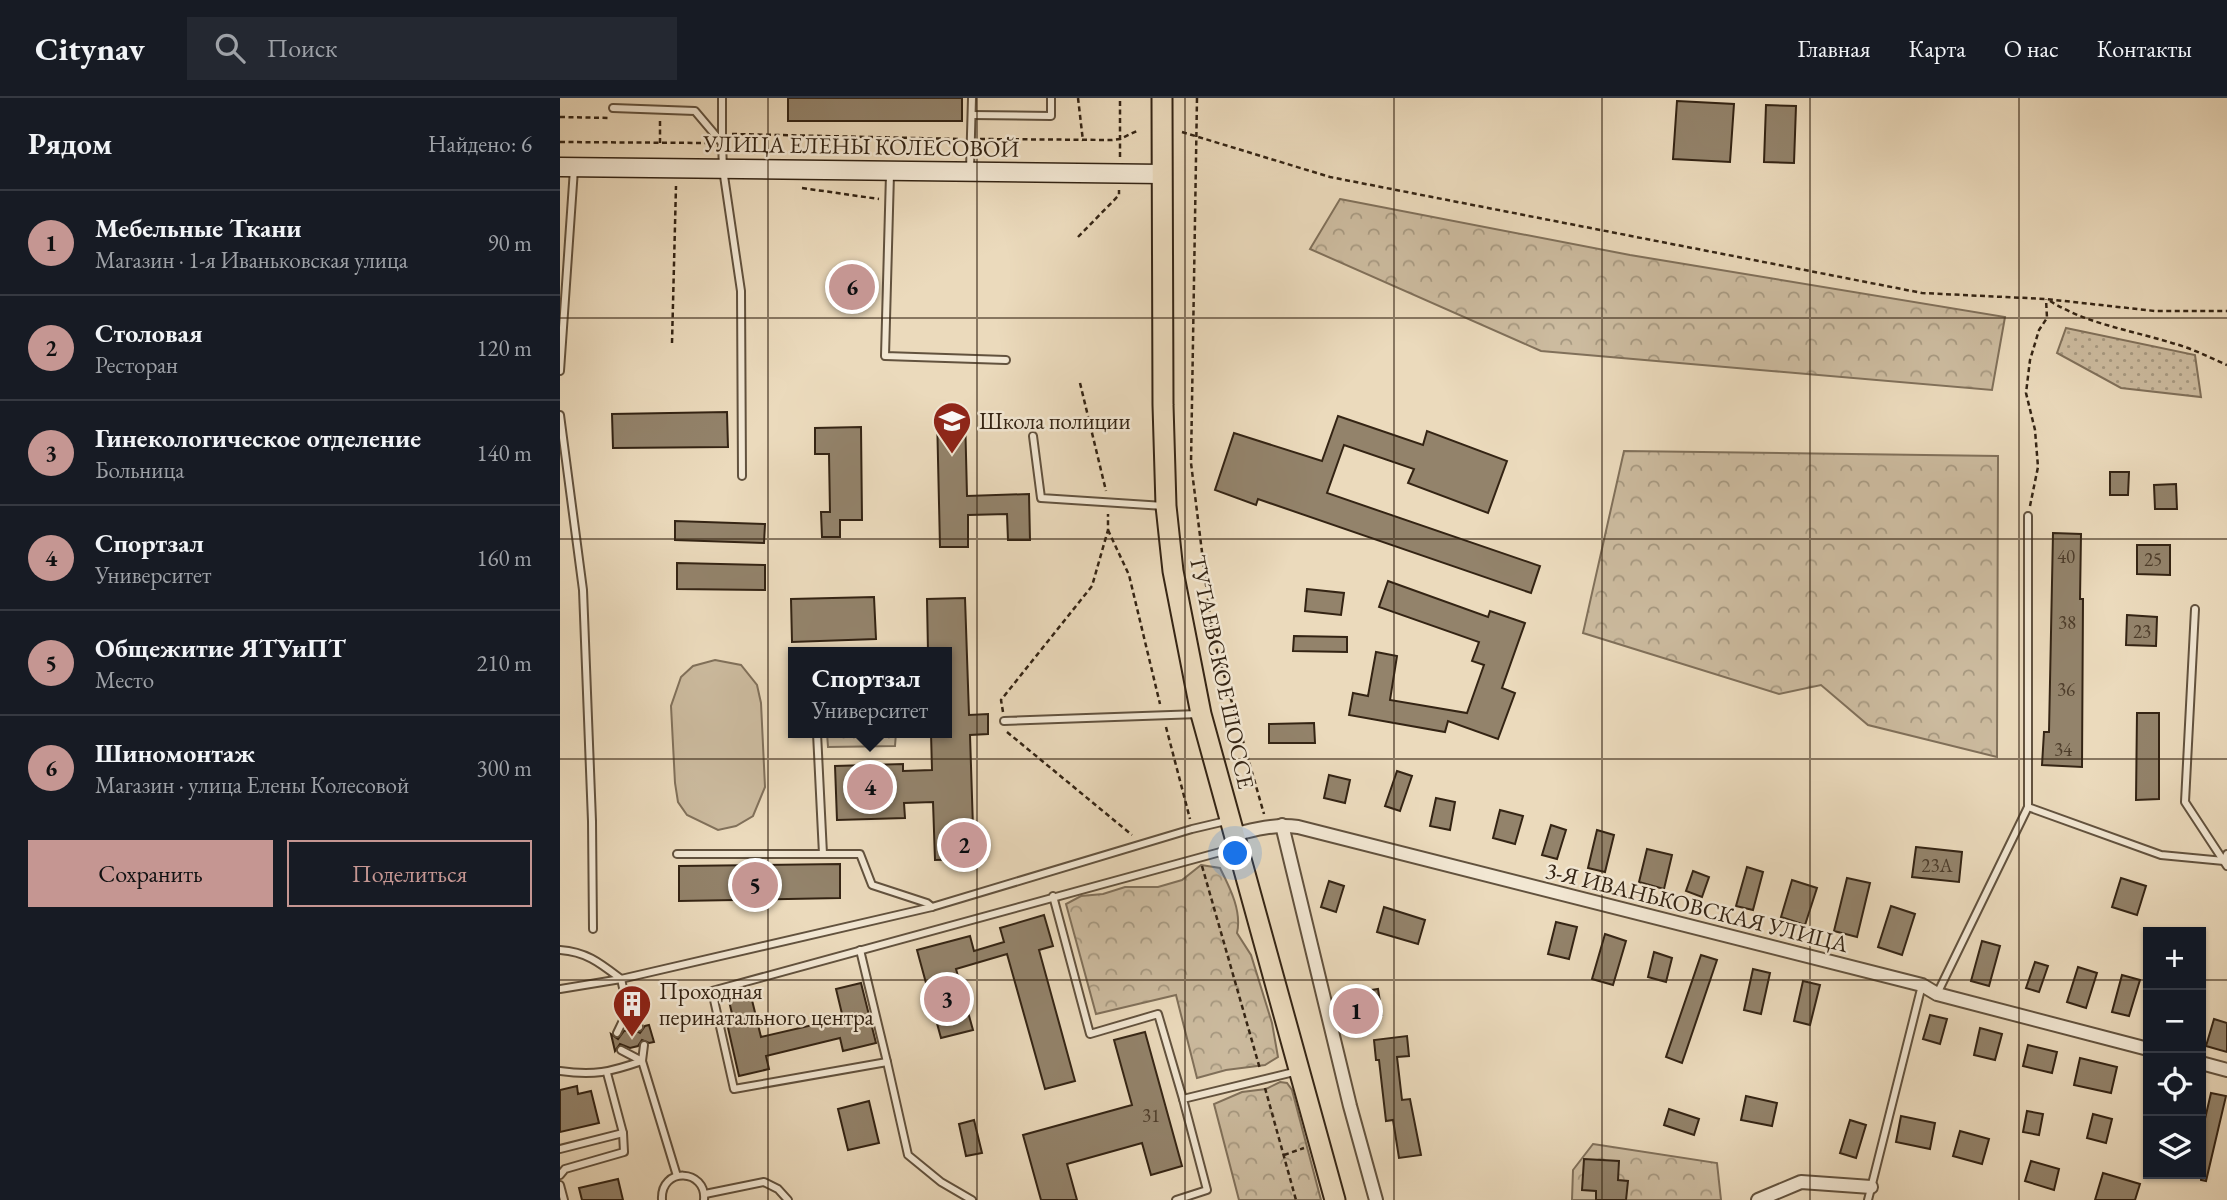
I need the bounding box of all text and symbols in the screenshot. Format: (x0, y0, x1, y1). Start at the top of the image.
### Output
search box (187, 17, 677, 80)
text: Citynav (35, 27, 145, 70)
icon: search (211, 29, 249, 67)
text: Поиск (267, 31, 337, 65)
text: Главная (1797, 33, 1871, 64)
text: Карта (1909, 33, 1966, 64)
text: О нас (2004, 33, 2059, 64)
text: Контакты (2097, 33, 2192, 64)
text: Рядом (28, 124, 112, 163)
street label: УЛИЦА ЕЛЕНЫ КОЛЕСОВОЙ (702, 128, 1020, 164)
text: Найдено: 6 (428, 129, 532, 159)
text: Мебельные Ткани (95, 211, 302, 245)
text: 1 (45, 228, 57, 258)
text: 90 m (487, 228, 532, 258)
text: Магазин · 1-я Иваньковская улица (95, 245, 408, 275)
pin: 6 (829, 261, 875, 313)
text: Столовая (95, 316, 203, 350)
text: 2 (45, 333, 57, 363)
text: 120 m (476, 333, 532, 363)
text: Ресторан (95, 350, 178, 380)
school or university icon: Школа полиции (931, 400, 973, 455)
place label: Школа полиции (979, 406, 1131, 436)
text: Гинекологическое отделение (95, 421, 421, 455)
text: 3 (45, 438, 57, 468)
text: 140 m (476, 438, 532, 468)
text: Больница (95, 455, 184, 485)
text: Спортзал (95, 526, 204, 560)
text: 4 (45, 543, 57, 573)
text: 160 m (476, 543, 532, 573)
house number: 40 (2057, 544, 2075, 569)
house number: 25 (2144, 547, 2162, 572)
street label: ТУТАЕВСКОЕ ШОССЕ (1183, 552, 1261, 792)
text: Университет (95, 560, 211, 590)
house number: 38 (2058, 610, 2076, 635)
house number: 23 (2133, 619, 2151, 644)
text: Общежитие ЯТУиПТ (95, 631, 346, 665)
popup (788, 647, 952, 738)
text: 5 (45, 648, 57, 678)
text: 210 m (476, 648, 532, 678)
text: Спортзал (812, 661, 921, 695)
text: Место (95, 665, 154, 695)
house number: 36 (2057, 677, 2075, 702)
text: Университет (812, 695, 928, 725)
text: Шиномонтаж (95, 736, 255, 770)
house number: 34 (2054, 737, 2073, 762)
text: 6 (45, 753, 57, 783)
text: 300 m (476, 753, 532, 783)
pin: 4 (847, 761, 893, 813)
text: Магазин · улица Елены Колесовой (95, 770, 409, 800)
pin: 2 (941, 819, 987, 871)
your location (1218, 836, 1252, 870)
button: Сохранить (28, 840, 273, 907)
button: Поделиться (287, 840, 532, 907)
house number: 23А (1921, 853, 1954, 878)
street label: 3-Я ИВАНЬКОВСКАЯ УЛИЦА (1543, 855, 1852, 959)
pin: 5 (732, 859, 778, 911)
map controls (2143, 927, 2206, 1179)
button: + (2143, 927, 2206, 990)
pin: 3 (924, 973, 970, 1025)
place label: Проходная перинатального центра (659, 976, 875, 1032)
building icon: Проходная перинатального центра (611, 983, 653, 1038)
pin: 1 (1333, 985, 1379, 1037)
button: − (2143, 990, 2206, 1053)
button: locate (2143, 1053, 2206, 1116)
house number: 31 (1142, 1103, 1160, 1128)
button: layers (2143, 1116, 2206, 1179)

